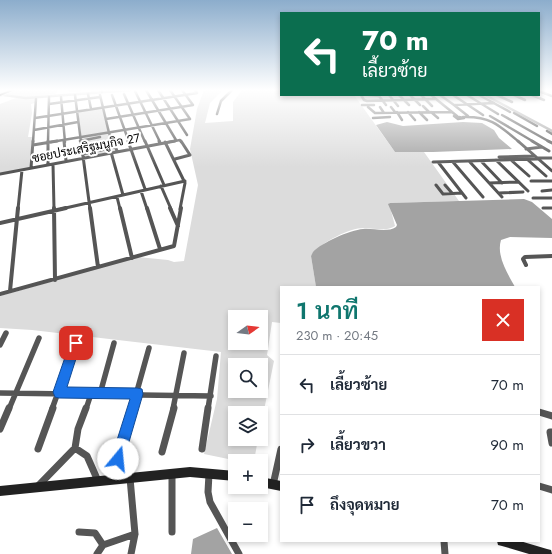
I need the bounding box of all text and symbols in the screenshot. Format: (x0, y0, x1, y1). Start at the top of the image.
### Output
text: 70 m (362, 20, 429, 61)
icon: left (296, 28, 348, 80)
text: เลี้ยวซ้าย (362, 58, 428, 84)
street label: ซอยประเสริฐมนูกิจ 27 (30, 129, 142, 167)
text: 1 นาที (296, 293, 359, 328)
button: close (482, 299, 524, 341)
north arrow (228, 310, 268, 350)
map controls (228, 310, 268, 542)
pin (59, 326, 93, 360)
text: 230 m · 20:45 (296, 326, 378, 345)
icon: arrive (65, 332, 87, 354)
button: search (228, 358, 268, 398)
icon: left (296, 374, 318, 396)
text: เลี้ยวซ้าย (330, 374, 387, 396)
text: 70 m (491, 374, 524, 396)
button: layers (228, 406, 268, 446)
icon: right (296, 434, 318, 456)
text: เลี้ยวขวา (330, 434, 386, 456)
text: 90 m (490, 434, 524, 456)
position arrow (97, 438, 139, 480)
button: + (228, 454, 268, 494)
icon: arrive (296, 494, 318, 516)
text: ถึงจุดหมาย (330, 494, 400, 516)
text: 70 m (491, 494, 524, 516)
button: − (228, 502, 268, 542)

